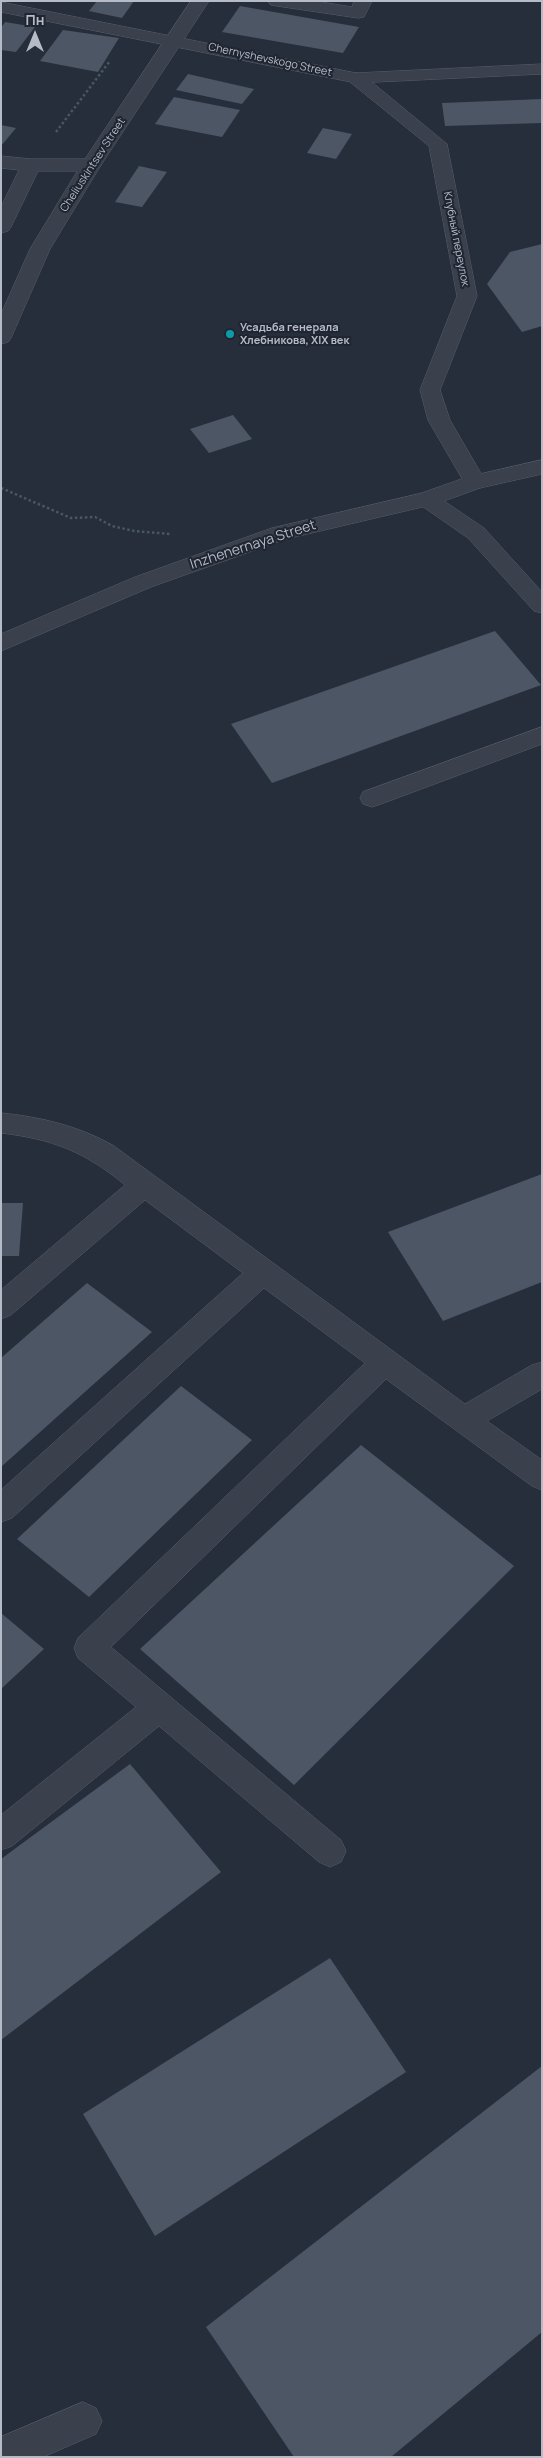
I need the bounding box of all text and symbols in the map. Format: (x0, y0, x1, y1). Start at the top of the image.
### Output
north arrow (10, 10, 60, 60)
text: Пн (26, 10, 44, 29)
street label: Chernyshevskogo Street (207, 40, 333, 80)
street label: Cheliuskintsev Street (58, 116, 128, 214)
street label: Клубный переулок (440, 190, 472, 288)
place label: Усадьба генерала Хлебникова, XIX век (240, 321, 349, 347)
marker: Усадьба генерала Хлебникова, XIX век (224, 328, 236, 340)
street label: Inzhenernaya Street (188, 517, 318, 573)

